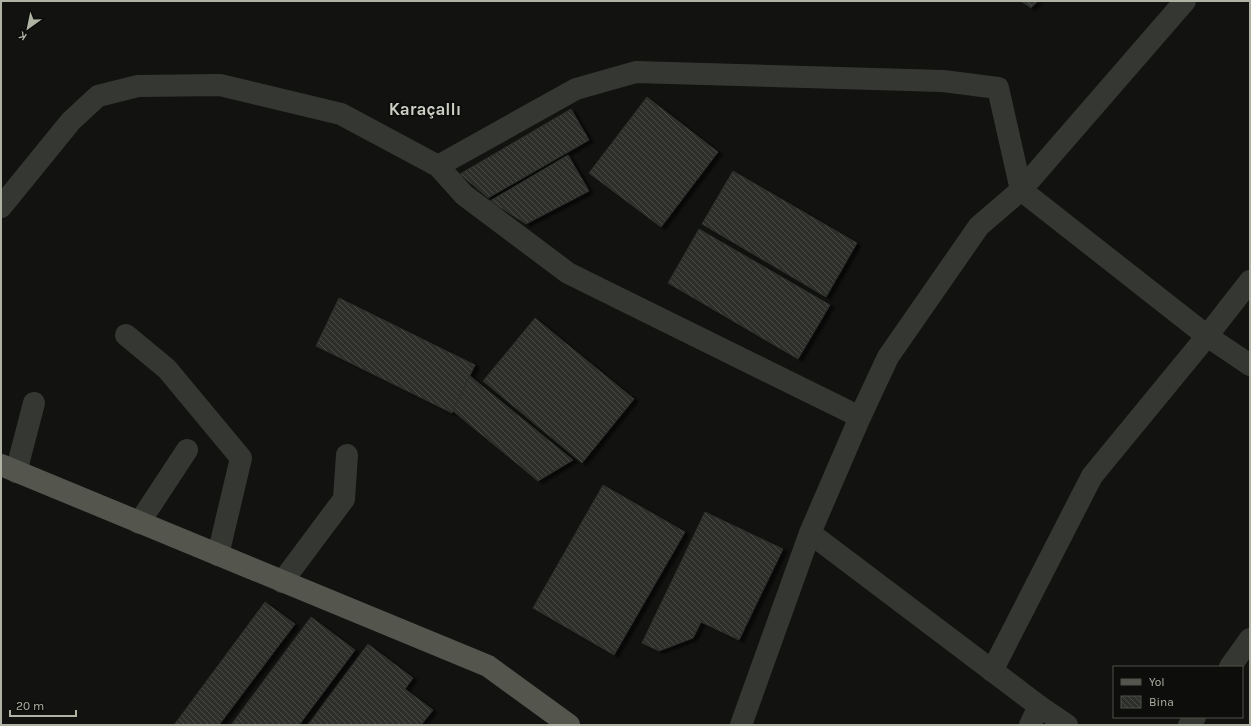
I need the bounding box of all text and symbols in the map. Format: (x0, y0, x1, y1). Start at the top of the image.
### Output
north arrow (8, 8, 48, 48)
text: K (16, 28, 29, 43)
district label: Karaçallı (389, 99, 461, 119)
legend (1113, 666, 1243, 718)
text: Yol (1149, 675, 1165, 689)
scale bar (10, 692, 76, 718)
text: Bina (1149, 695, 1174, 709)
text: 20 m (16, 699, 44, 713)

